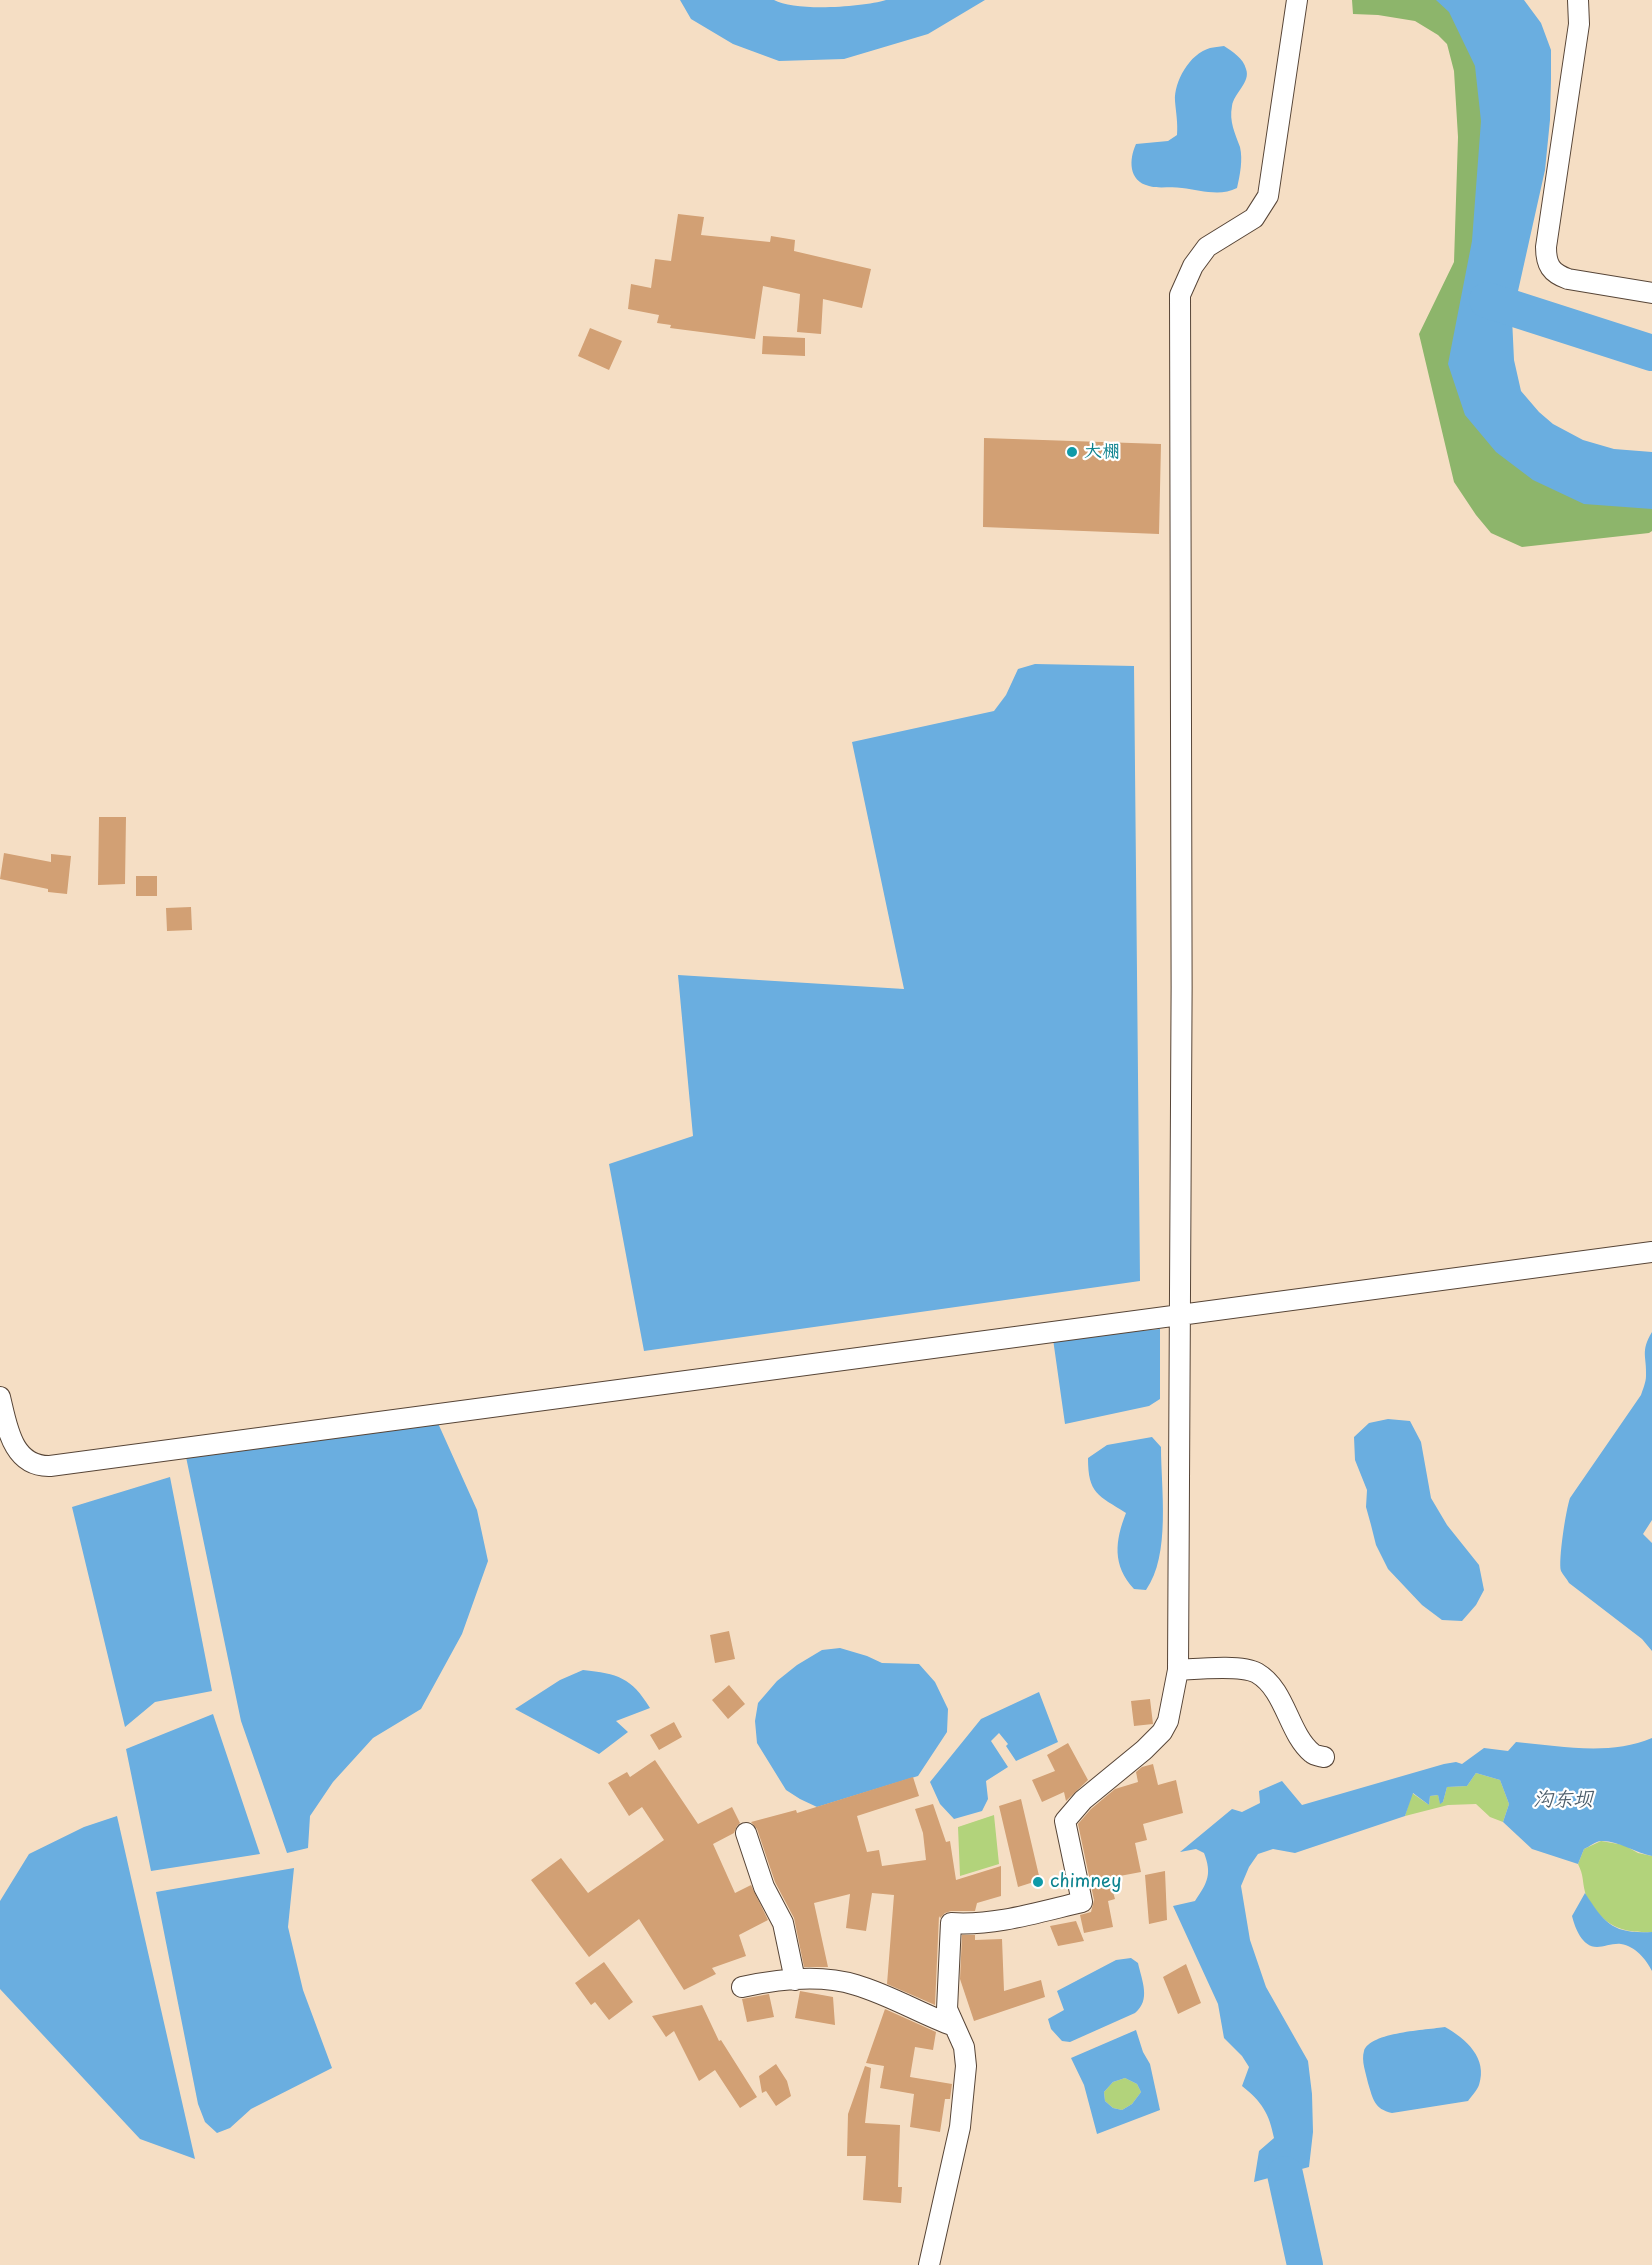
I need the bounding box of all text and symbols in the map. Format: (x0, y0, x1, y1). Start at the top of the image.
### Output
place label: 大棚 (1084, 441, 1120, 463)
marker: 大棚 (1065, 445, 1079, 459)
water label: 沟东坝 (1533, 1788, 1593, 1812)
place label: chimney (1050, 1871, 1121, 1893)
marker: chimney (1031, 1875, 1045, 1889)

